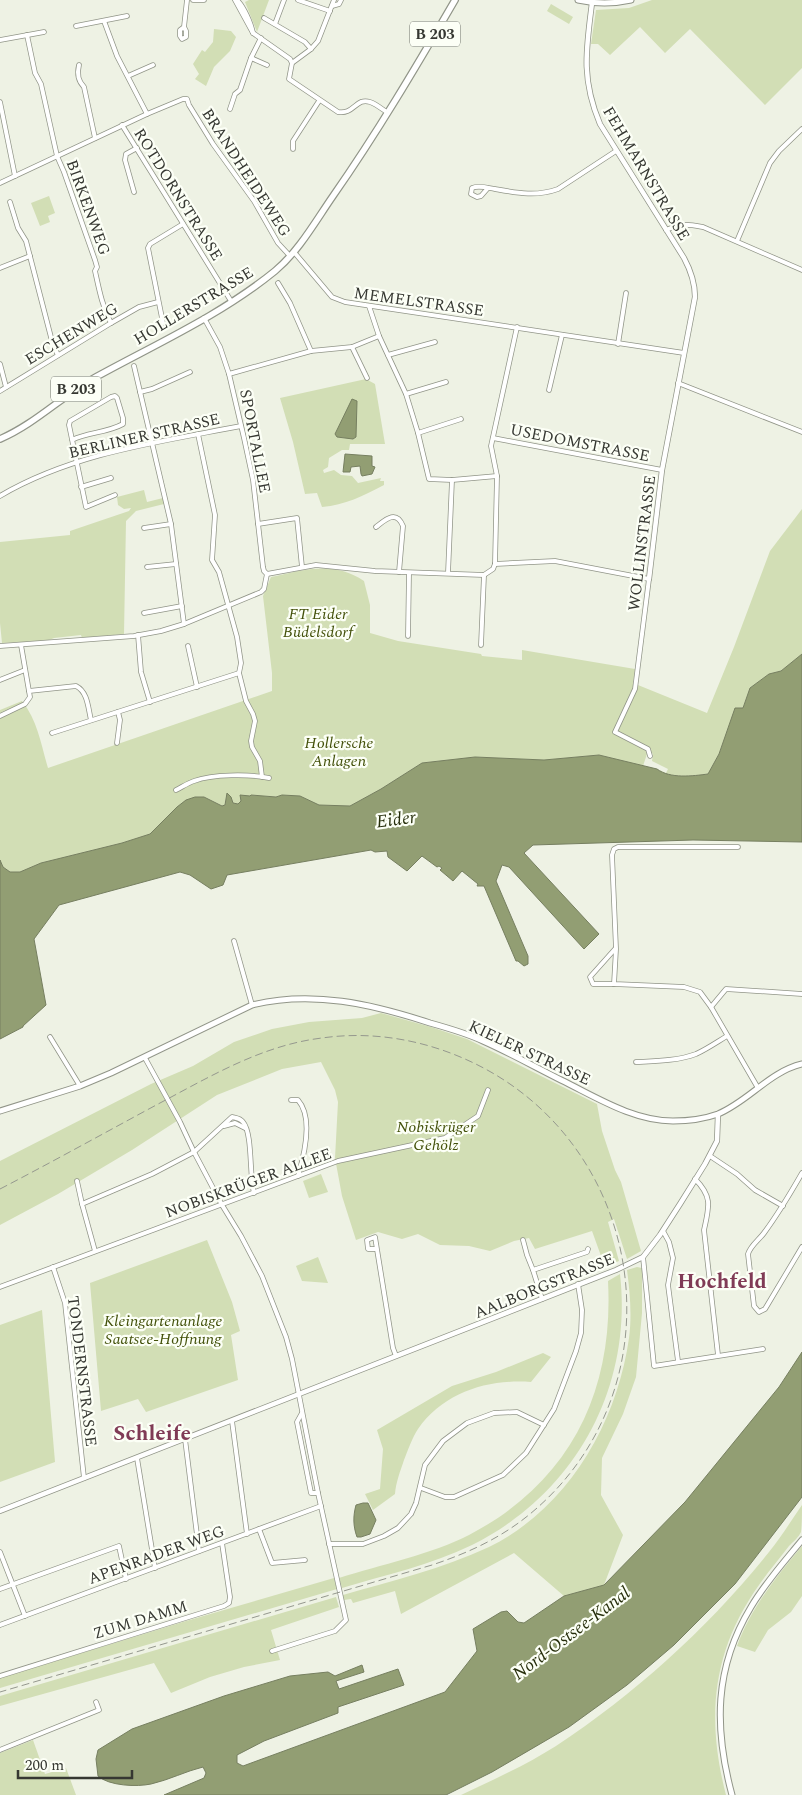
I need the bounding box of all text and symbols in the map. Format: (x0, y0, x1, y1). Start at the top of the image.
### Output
road number: B 203 (410, 22, 460, 46)
street label: FEHMARNSTRASSE (596, 102, 696, 245)
street label: BRANDHEIDEWEG (196, 104, 297, 242)
street label: ROTDORNSTRASSE (128, 124, 229, 266)
street label: BIRKENWEG (60, 156, 116, 259)
street label: HOLLERSTRASSE (129, 261, 258, 351)
street label: MEMELSTRASSE (352, 281, 485, 323)
street label: ESCHENWEG (20, 297, 123, 371)
road number: B 203 (51, 376, 101, 402)
street label: SPORTALLEE (233, 387, 277, 495)
street label: BERLINER STRASSE (66, 407, 222, 465)
street label: USEDOMSTRASSE (508, 418, 652, 468)
street label: WOLLINSTRASSE (622, 474, 662, 612)
park label: FT Eider Büdelsdorf (283, 602, 356, 644)
park label: Hollersche Anlagen (305, 731, 373, 773)
water label: Eider (375, 804, 418, 835)
street label: KIELER STRASSE (464, 1014, 595, 1092)
park label: Nobiskrüger Gehölz (397, 1115, 476, 1157)
street label: NOBISKRÜGER ALLEE (162, 1142, 335, 1224)
street label: AALBORGSTRASSE (471, 1247, 618, 1325)
district label: Hochfeld (677, 1266, 767, 1298)
street label: TONDERNSTRASSE (61, 1294, 103, 1448)
park label: Kleingartenanlage Saatsee-Hoffnung (104, 1309, 222, 1351)
district label: Schleife (113, 1418, 191, 1450)
street label: APENRADER WEG (85, 1519, 228, 1591)
water label: Nord-Ostsee-Kanal (507, 1580, 636, 1687)
street label: ZUM DAMM (90, 1594, 190, 1646)
scale bar (18, 1748, 131, 1780)
text: 200 m (25, 1754, 64, 1777)

